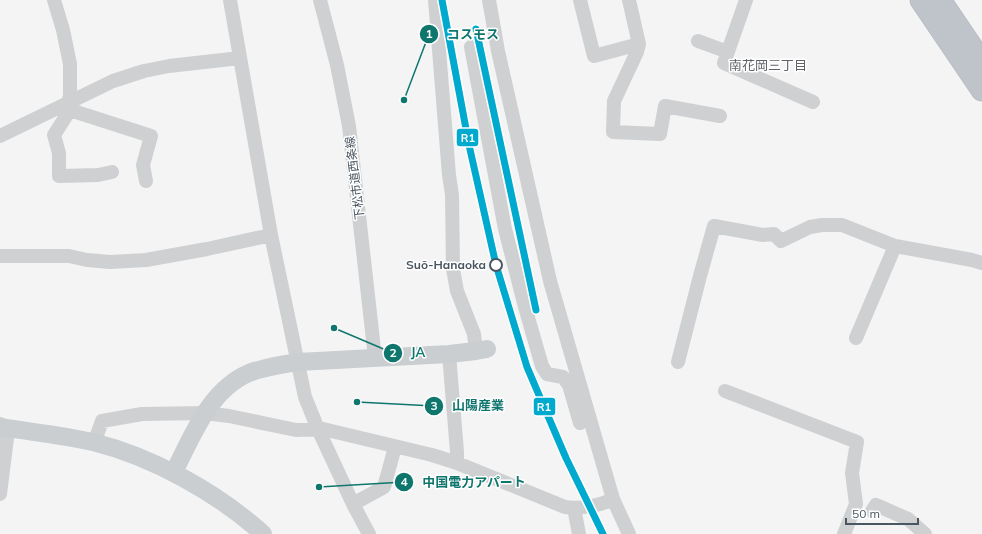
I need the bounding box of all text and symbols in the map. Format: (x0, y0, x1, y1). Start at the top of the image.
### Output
callout: コスモス (419, 22, 507, 47)
text: 1 (425, 26, 433, 41)
text: コスモス (447, 26, 499, 42)
district label: 南花岡三丁目 (729, 57, 807, 73)
line badge: R1 (456, 128, 479, 147)
text: R1 (461, 131, 476, 145)
street label: 下松市道西条線 (342, 135, 367, 221)
place label: Suō-Hanaoka (406, 257, 486, 272)
marker: Suō-Hanaoka (489, 258, 503, 272)
callout: JA (383, 340, 433, 365)
text: JA (411, 344, 425, 360)
text: 2 (389, 345, 397, 360)
callout: 山陽産業 (424, 393, 512, 418)
text: 山陽産業 (452, 397, 504, 413)
line badge: R1 (533, 397, 556, 416)
text: 3 (430, 398, 438, 413)
text: R1 (537, 400, 552, 414)
callout: 中国電力アパート (394, 470, 534, 495)
text: 4 (400, 474, 408, 489)
text: 中国電力アパート (422, 474, 526, 490)
scale bar (846, 500, 918, 526)
text: 50 m (852, 506, 880, 521)

